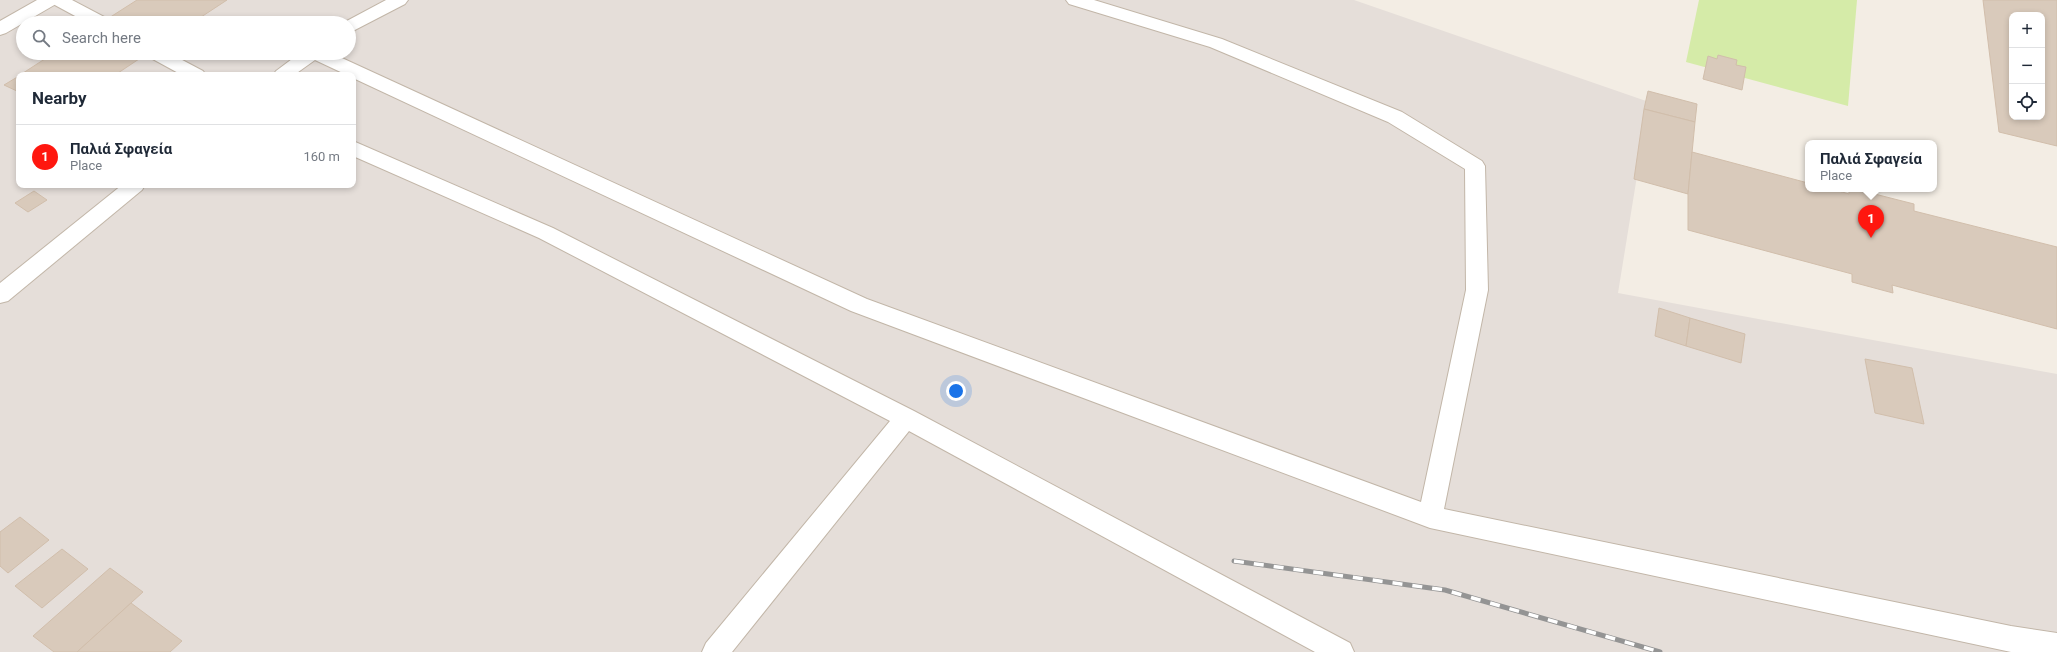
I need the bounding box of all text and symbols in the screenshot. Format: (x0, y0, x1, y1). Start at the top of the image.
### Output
map controls (2009, 12, 2045, 120)
button: + (2009, 12, 2045, 48)
search box (16, 16, 356, 60)
icon: search (30, 27, 52, 49)
text: Search here (62, 29, 141, 47)
button: − (2009, 48, 2045, 84)
button: locate (2009, 84, 2045, 120)
text: Nearby (32, 88, 87, 108)
text: Παλιά Σφαγεία (70, 140, 172, 158)
popup (1805, 140, 1937, 192)
text: 1 (41, 149, 49, 164)
text: 160 m (303, 149, 340, 164)
text: Παλιά Σφαγεία (1820, 150, 1922, 168)
text: Place (70, 158, 102, 173)
text: Place (1820, 168, 1852, 183)
pin: 1 (1858, 205, 1884, 238)
your location (946, 381, 966, 401)

